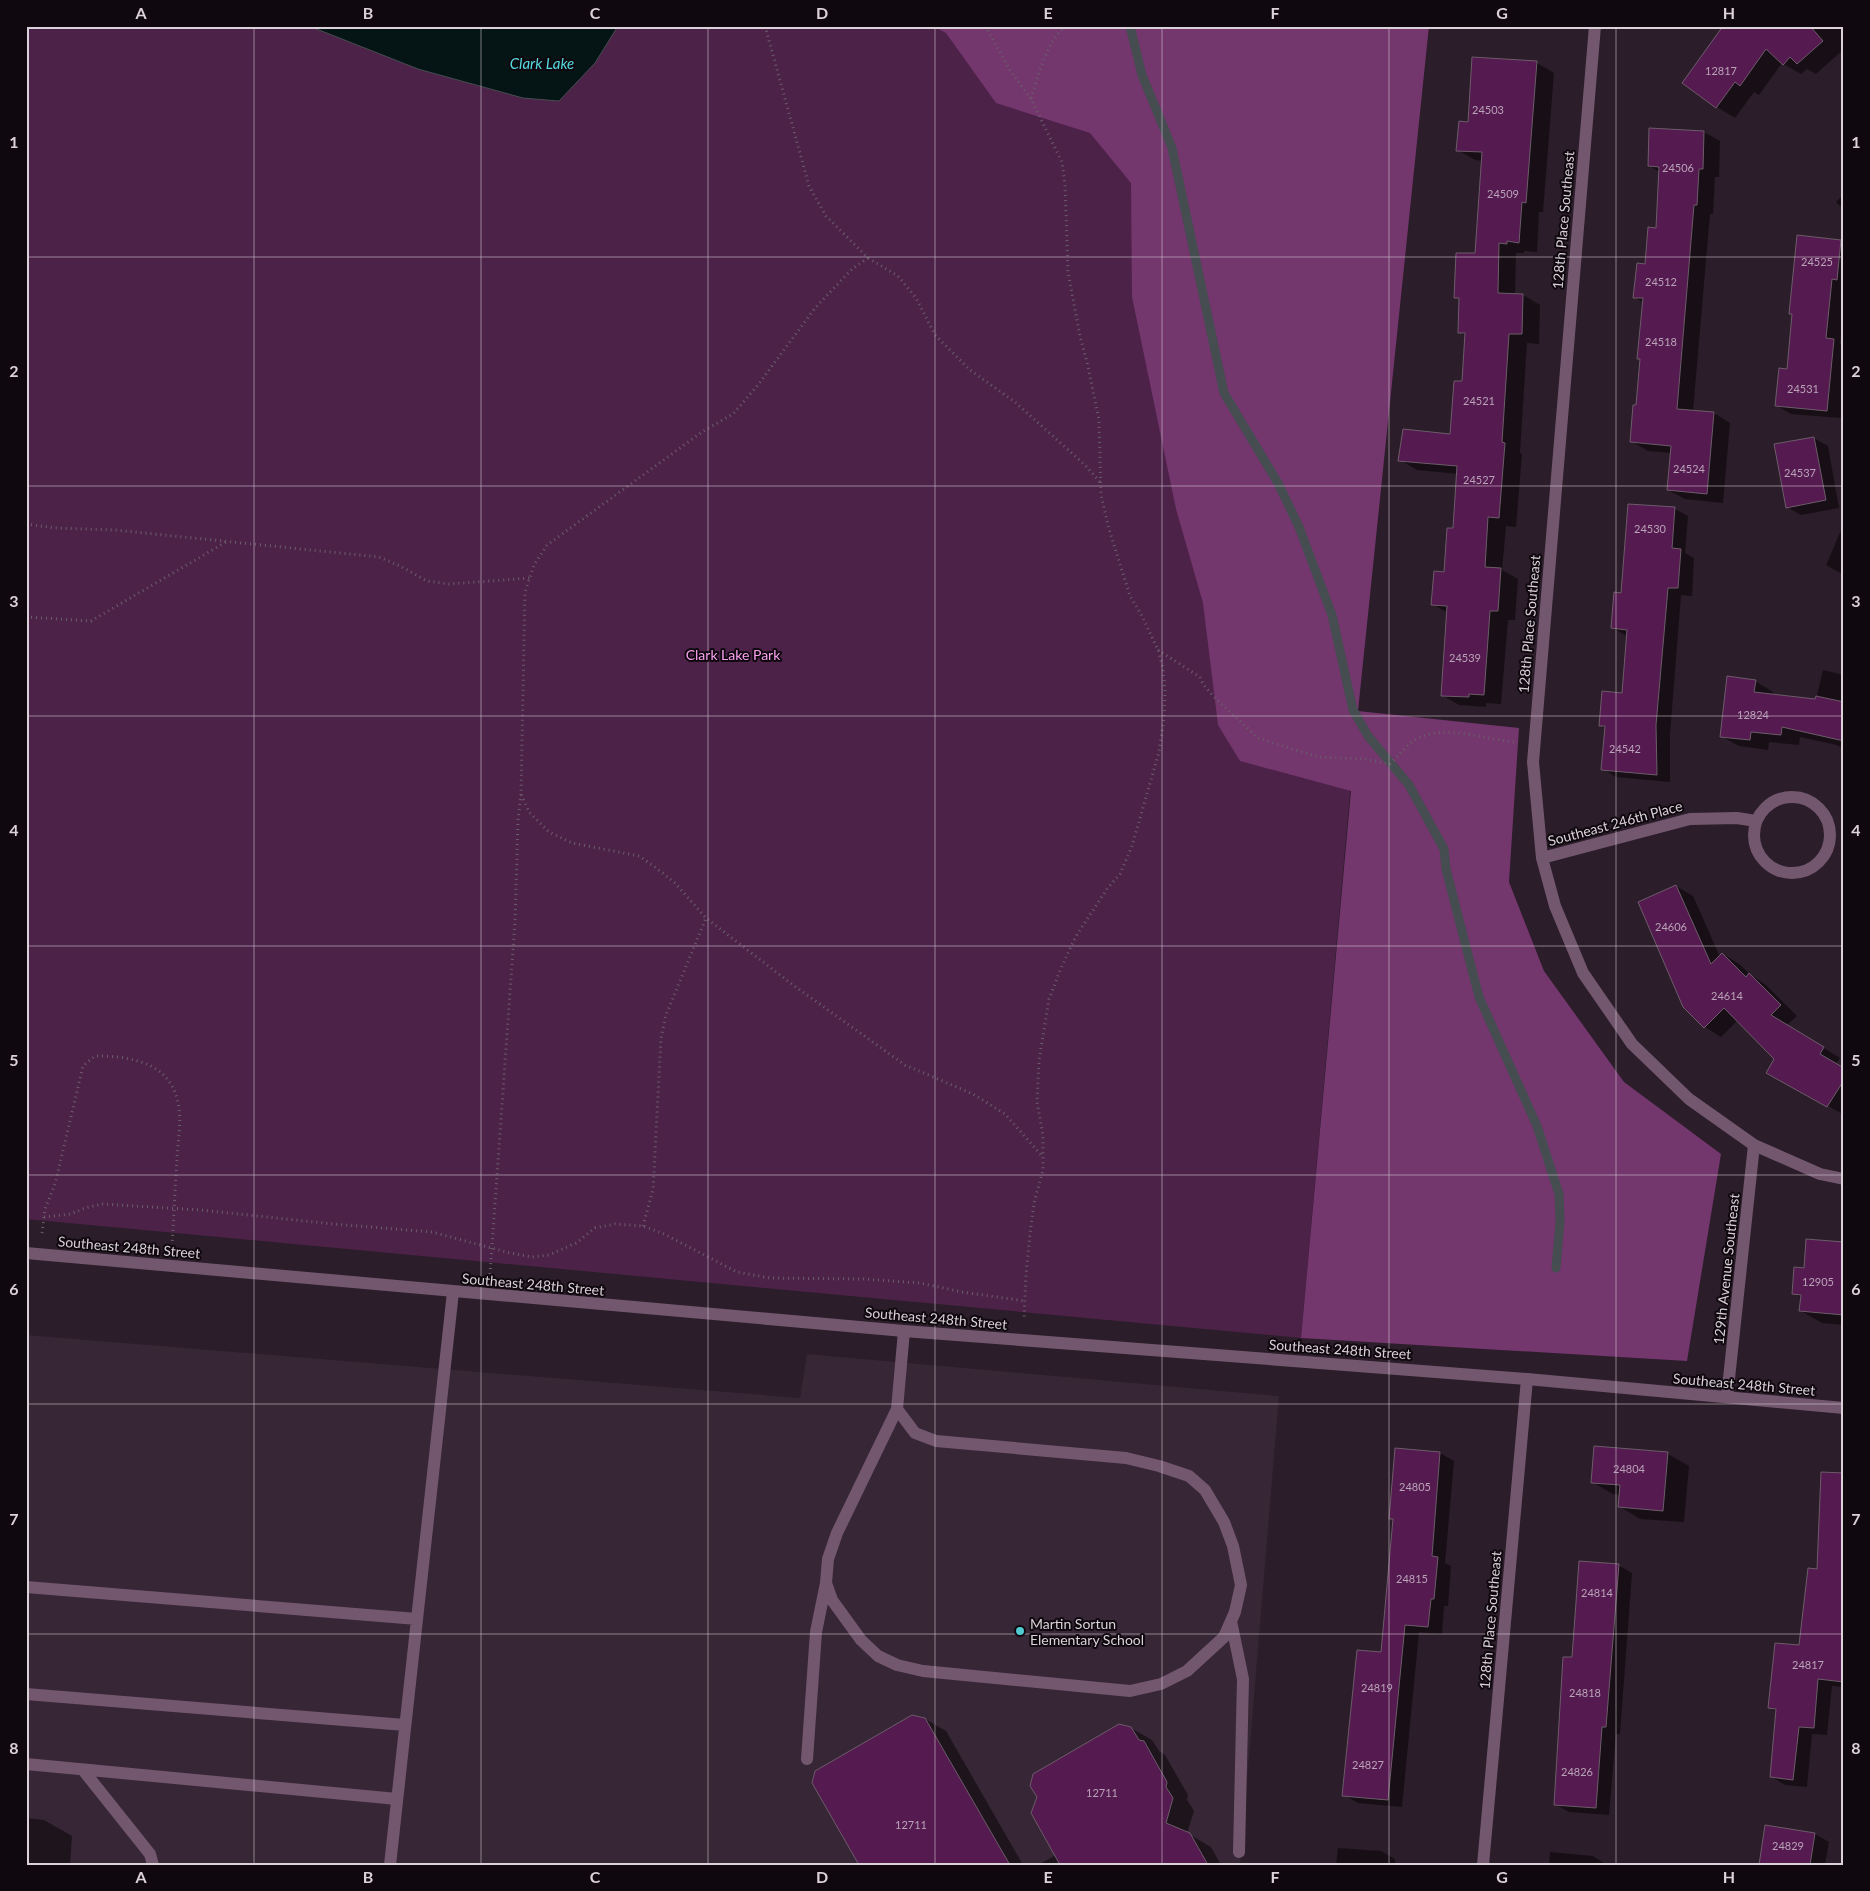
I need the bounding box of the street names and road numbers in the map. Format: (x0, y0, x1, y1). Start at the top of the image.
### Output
street label: 128th Place Southeast (1548, 150, 1578, 290)
street label: 128th Place Southeast (1514, 554, 1544, 694)
street label: Southeast 246th Place (1546, 797, 1684, 849)
street label: 129th Avenue Southeast (1710, 1193, 1742, 1345)
street label: Southeast 248th Street (57, 1232, 201, 1262)
street label: Southeast 248th Street (461, 1269, 605, 1299)
street label: Southeast 248th Street (864, 1303, 1008, 1333)
street label: Southeast 248th Street (1268, 1336, 1412, 1362)
street label: Southeast 248th Street (1672, 1369, 1816, 1399)
street label: 128th Place Southeast (1475, 1550, 1505, 1690)

